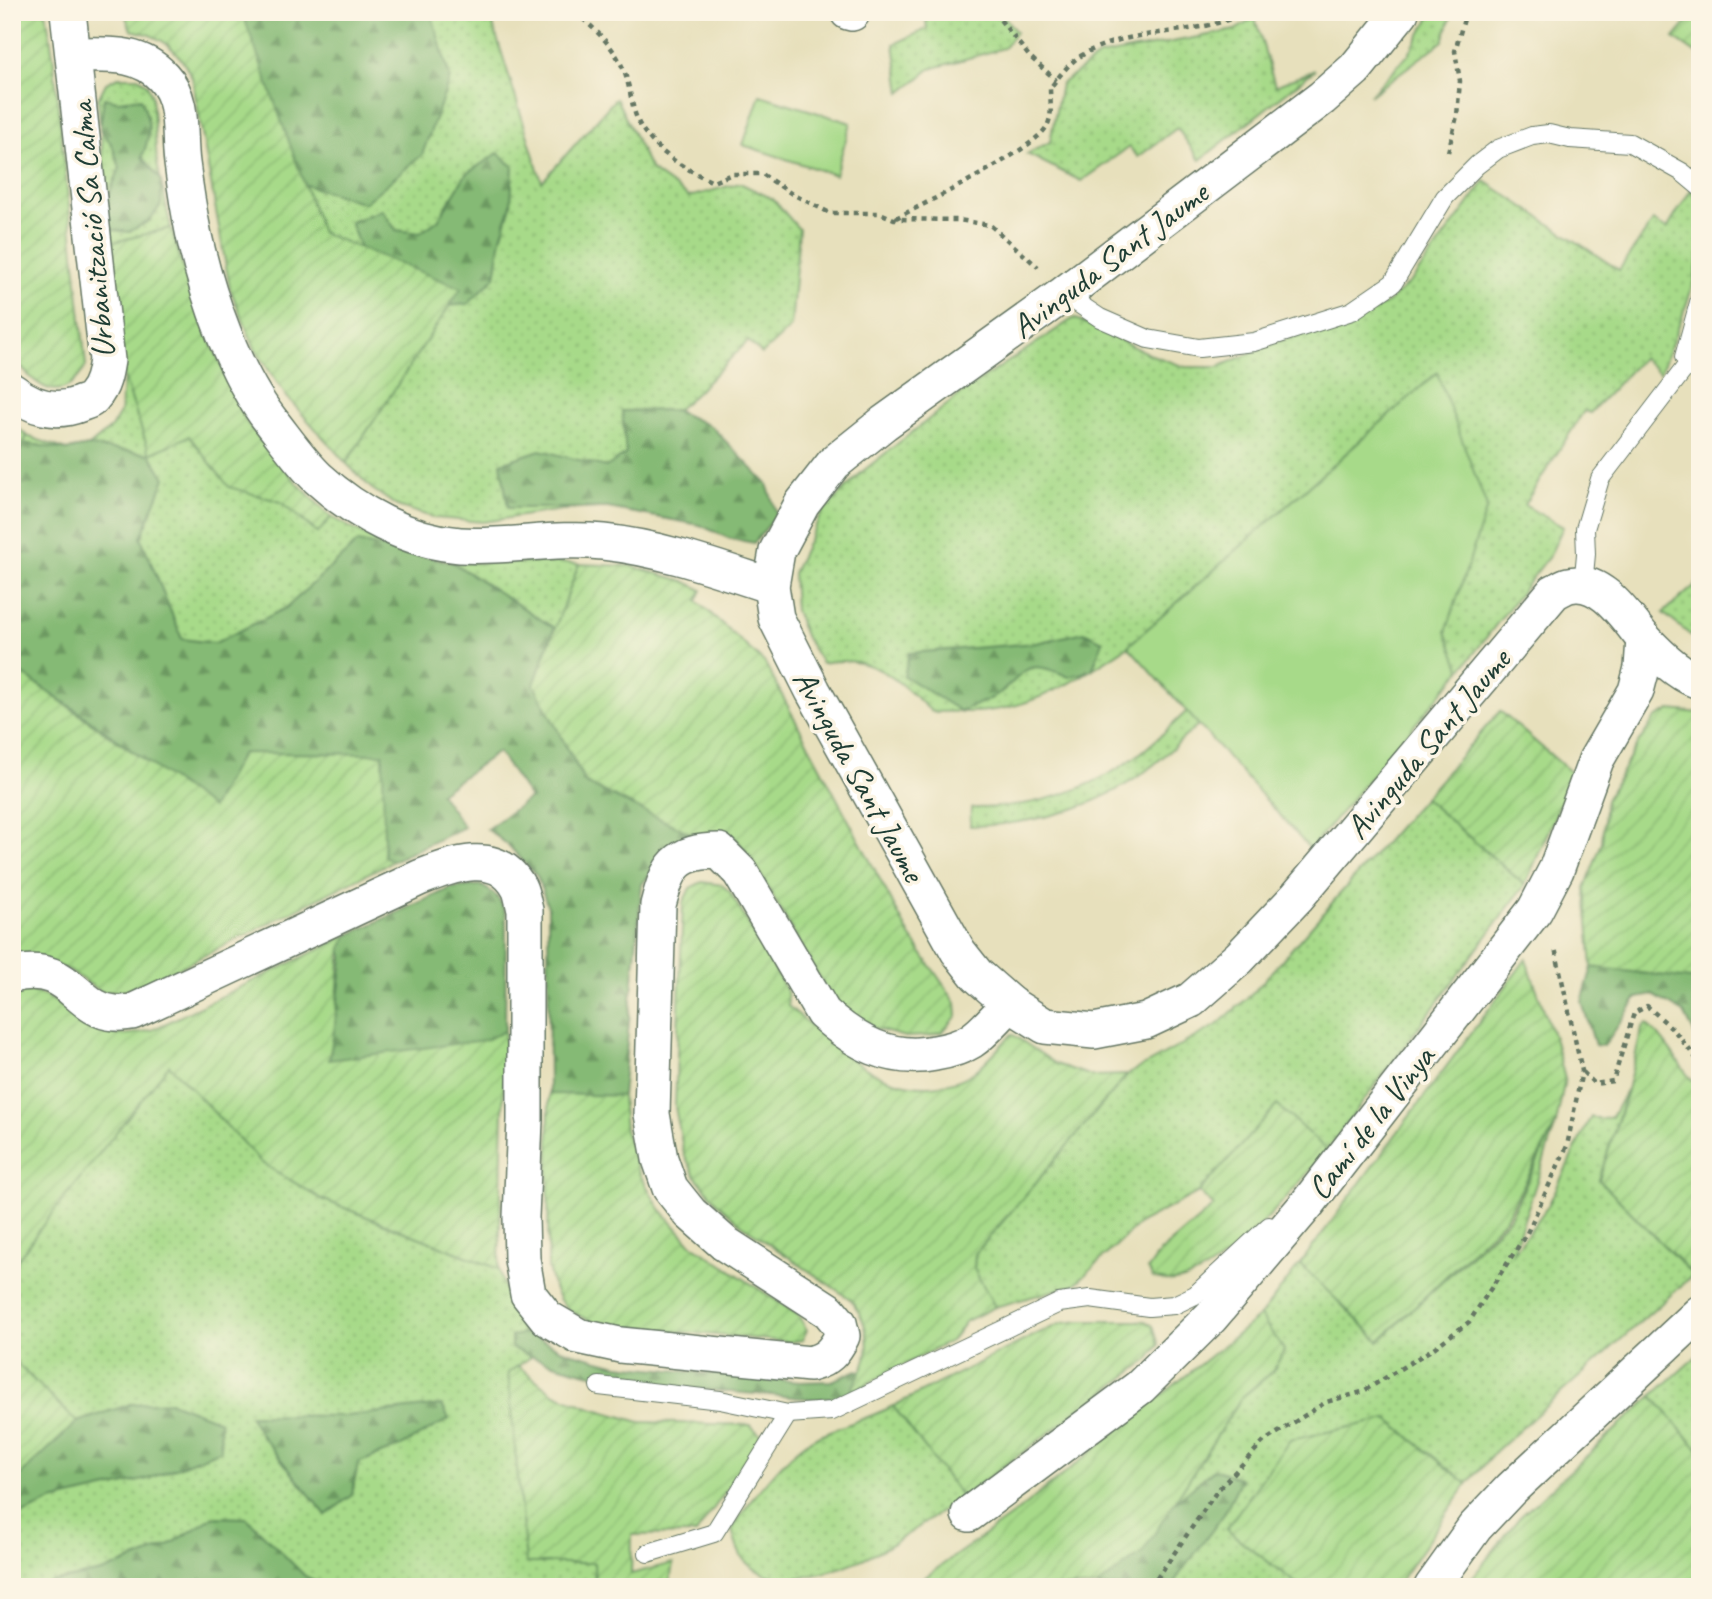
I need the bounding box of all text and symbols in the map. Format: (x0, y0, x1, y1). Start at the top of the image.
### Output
street label: Urbanització Sa Calma (60, 97, 124, 360)
street label: Avinguda Sant Jaume (1003, 171, 1218, 348)
street label: Avinguda Sant Jaume (1336, 638, 1521, 847)
street label: Avinguda Sant Jaume (784, 662, 936, 891)
street label: Camí de la Vinya (1298, 1035, 1445, 1208)

